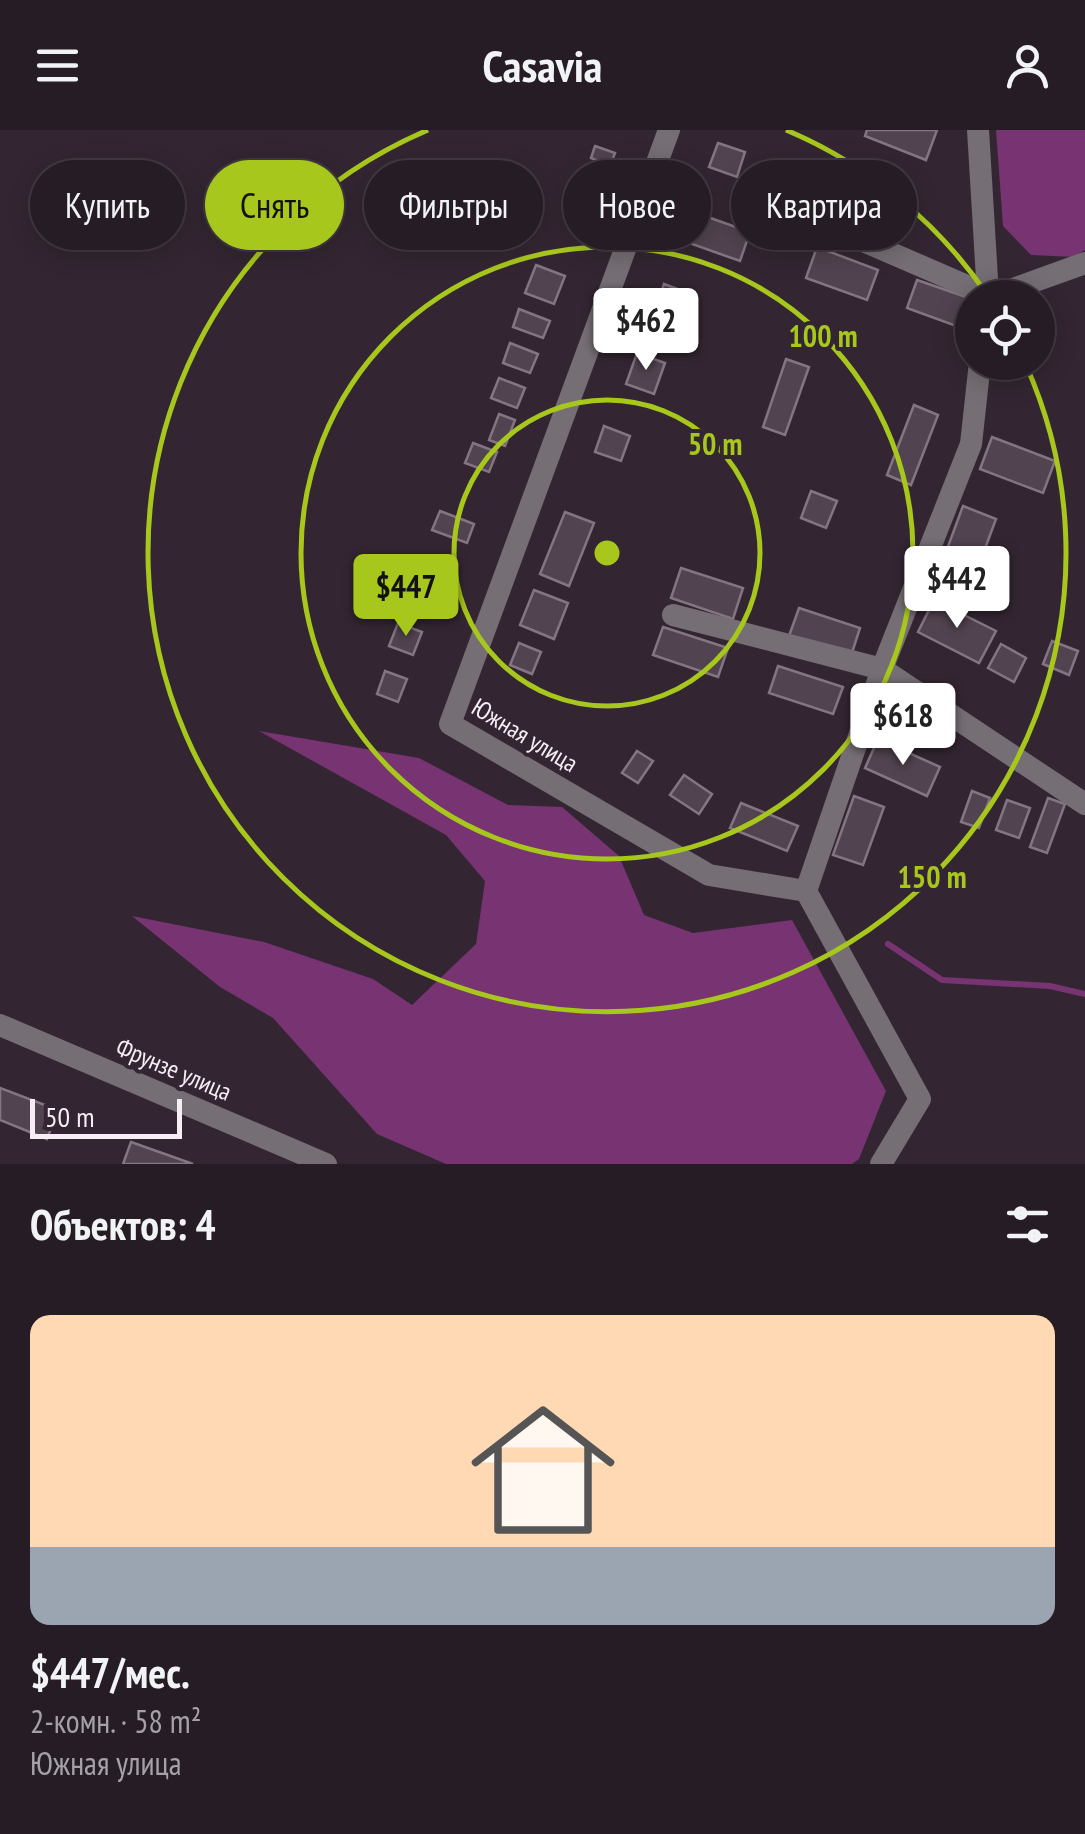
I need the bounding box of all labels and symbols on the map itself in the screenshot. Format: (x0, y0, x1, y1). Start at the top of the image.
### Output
pin: $462 (587, 288, 705, 373)
text: 100 m (788, 316, 858, 355)
text: 50 m (688, 424, 742, 463)
centre of rings (589, 535, 625, 571)
pin: $442 (898, 546, 1016, 631)
pin: $447 (347, 554, 465, 639)
pin: $618 (844, 683, 962, 768)
street label: Южная улица (466, 691, 584, 779)
text: 150 m (897, 857, 967, 896)
street label: Фрунзе улица (111, 1030, 237, 1108)
scale bar (30, 1094, 182, 1138)

